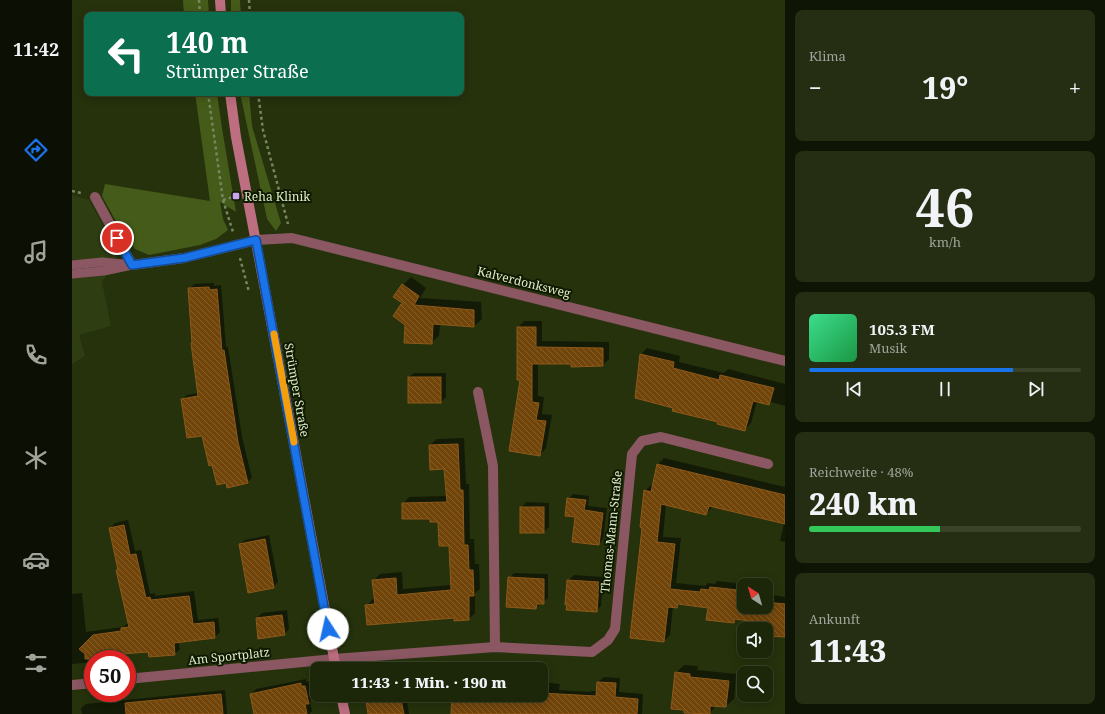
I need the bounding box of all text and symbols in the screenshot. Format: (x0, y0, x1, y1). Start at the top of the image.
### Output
text: 140 m (166, 23, 248, 61)
icon: left (100, 28, 152, 80)
text: 11:42 (13, 37, 59, 61)
text: Klima (809, 47, 846, 65)
text: Strümper Straße (166, 59, 309, 83)
text: 19° (922, 67, 968, 108)
text: − (809, 72, 822, 102)
text: + (1069, 72, 1081, 102)
icon: directions (22, 136, 50, 164)
text: 46 (916, 171, 974, 242)
place label: Reha Klinik (244, 188, 311, 205)
marker: Reha Klinik (231, 191, 241, 201)
pin (100, 221, 134, 255)
icon: arrive (106, 227, 128, 249)
text: km/h (929, 233, 961, 251)
icon: music (22, 238, 50, 266)
street label: Kalverdonksweg (476, 262, 573, 302)
text: 105.3 FM (869, 319, 935, 339)
text: Musik (869, 339, 907, 357)
icon: phone (22, 341, 50, 369)
street label: Strümper Straße (280, 342, 314, 438)
icon: previous (843, 378, 865, 400)
icon: pause (934, 378, 956, 400)
icon: next (1025, 378, 1047, 400)
icon: climate (22, 444, 50, 472)
text: Reichweite · 48% (809, 463, 913, 481)
street label: Thomas-Mann-Straße (596, 470, 626, 594)
text: 240 km (809, 483, 918, 524)
icon: car (22, 546, 50, 574)
north arrow (737, 578, 773, 614)
map controls (737, 578, 773, 702)
position arrow (307, 608, 349, 650)
text: Ankunft (809, 610, 860, 628)
button: sound (737, 622, 773, 658)
text: 11:43 (809, 630, 886, 671)
street label: Am Sportplatz (187, 643, 271, 669)
icon: filters (22, 649, 50, 677)
speed limit sign: 50 (84, 650, 136, 702)
button: search (737, 666, 773, 702)
text: 11:43 · 1 Min. · 190 m (351, 672, 507, 692)

